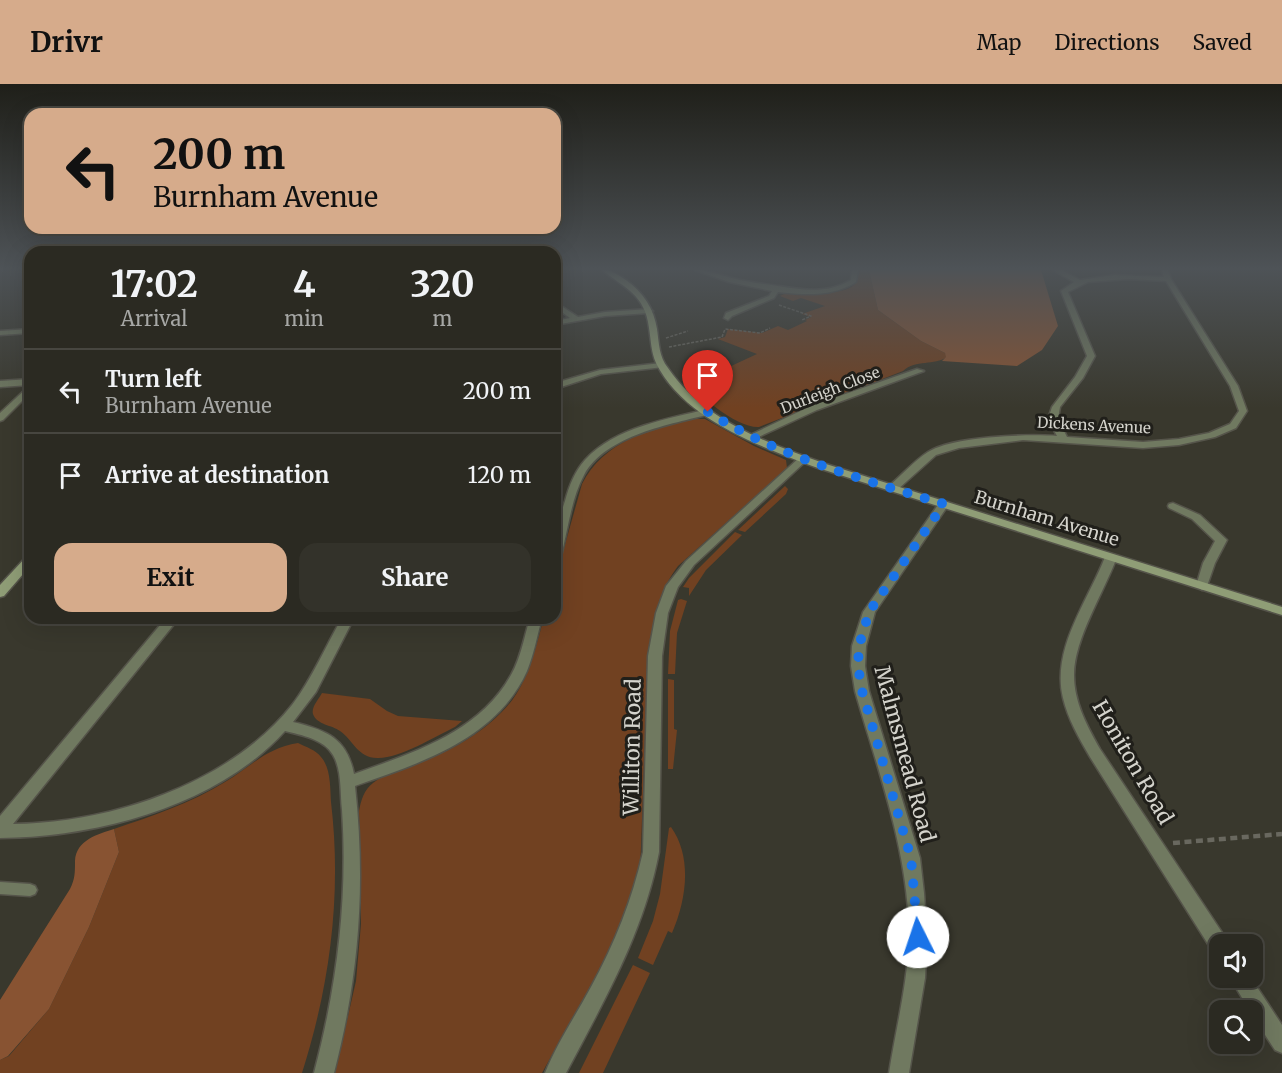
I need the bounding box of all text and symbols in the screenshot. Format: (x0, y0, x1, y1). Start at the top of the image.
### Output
text: Drivr (30, 24, 103, 60)
text: Map (977, 29, 1021, 56)
text: Directions (1054, 29, 1159, 56)
text: Saved (1192, 29, 1252, 56)
text: 200 m (153, 128, 285, 180)
icon: left (54, 132, 132, 210)
text: Burnham Avenue (153, 180, 378, 214)
text: 17:02 (110, 262, 198, 307)
text: 4 (293, 262, 316, 307)
text: 320 (410, 262, 475, 307)
text: Arrival (121, 306, 188, 331)
text: min (284, 306, 324, 331)
text: m (432, 306, 452, 331)
pin (682, 350, 733, 412)
icon: arrive (691, 359, 724, 392)
street label: Durleigh Close (778, 362, 883, 418)
text: Turn left (105, 365, 202, 393)
icon: left (54, 375, 87, 408)
text: 200 m (463, 377, 531, 405)
text: Burnham Avenue (105, 393, 272, 418)
street label: Dickens Avenue (1037, 413, 1152, 437)
icon: arrive (54, 459, 87, 492)
text: Arrive at destination (105, 461, 329, 489)
text: 120 m (467, 461, 531, 489)
street label: Burnham Avenue (972, 485, 1122, 551)
button: Exit (54, 543, 287, 612)
button: Share (299, 543, 531, 612)
street label: Malmsmead Road (868, 663, 942, 845)
street label: Williton Road (617, 678, 647, 817)
street label: Honiton Road (1087, 695, 1180, 829)
position arrow (886, 905, 950, 969)
map controls (1209, 934, 1263, 1054)
button: sound (1209, 934, 1263, 988)
button: search (1209, 1000, 1263, 1054)

